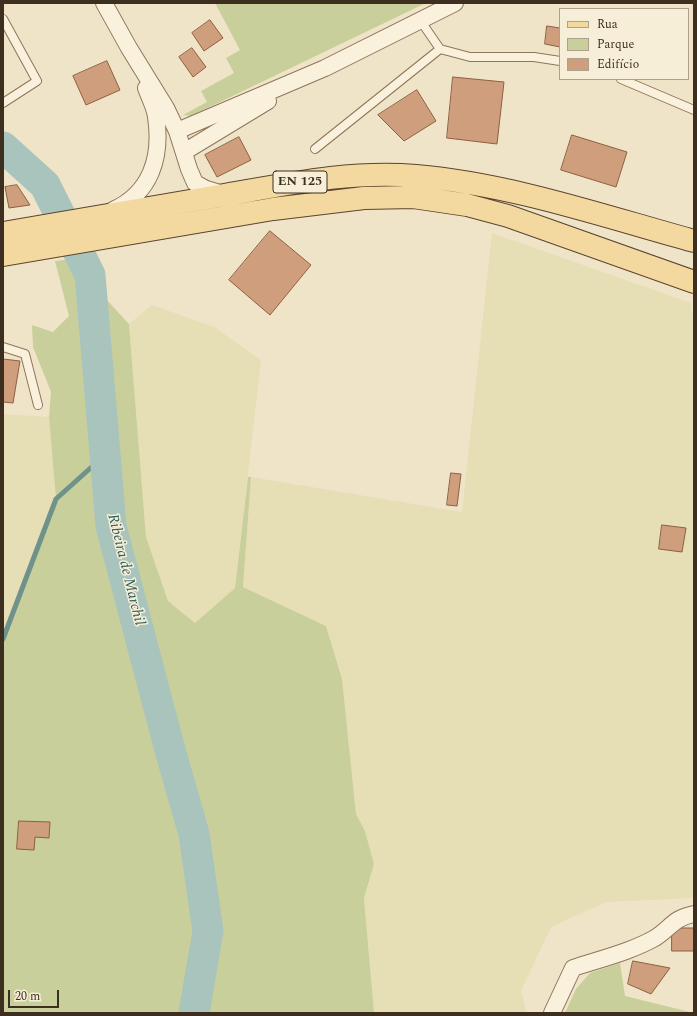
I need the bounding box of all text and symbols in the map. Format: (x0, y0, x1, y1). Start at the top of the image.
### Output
legend (559, 8, 689, 80)
text: Rua (597, 15, 618, 34)
text: Parque (597, 35, 634, 54)
text: Edifício (597, 55, 639, 74)
road number: EN 125 (273, 171, 327, 193)
water label: Ribeira de Marchil (102, 512, 148, 628)
scale bar (10, 982, 61, 1008)
text: 20 m (15, 987, 40, 1006)

